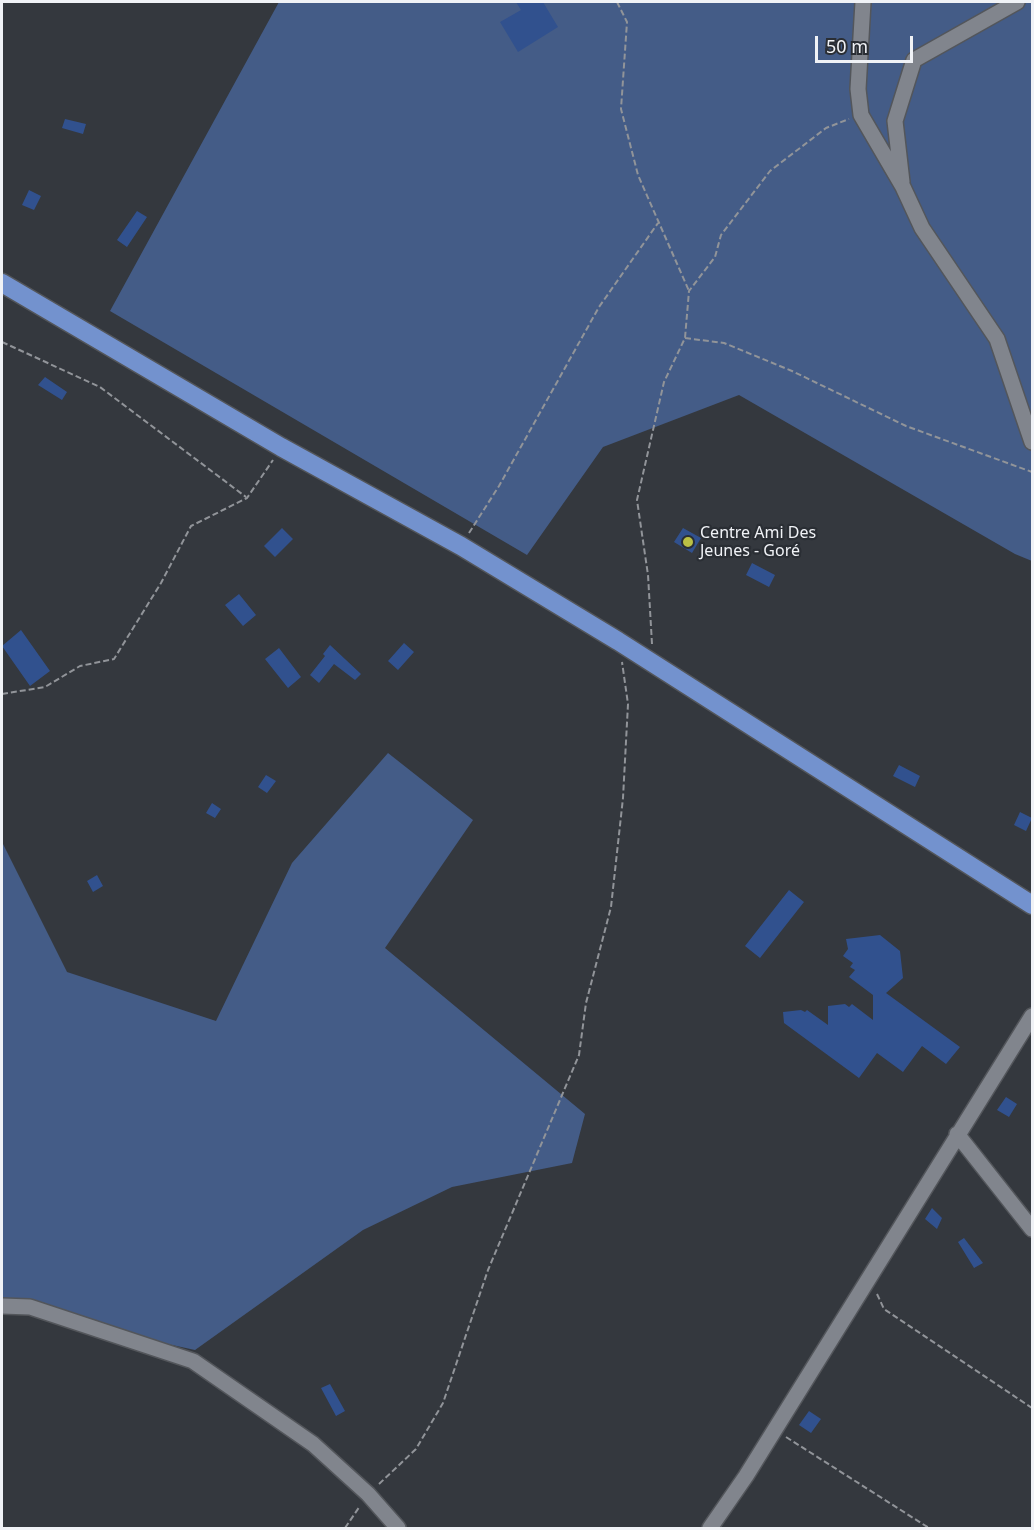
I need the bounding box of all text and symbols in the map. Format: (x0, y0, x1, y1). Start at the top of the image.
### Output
scale bar (818, 24, 916, 62)
text: 50 m (826, 34, 868, 58)
place label: Centre Ami Des Jeunes - Goré (700, 523, 816, 561)
marker: Centre Ami Des Jeunes - Goré (681, 535, 695, 549)

